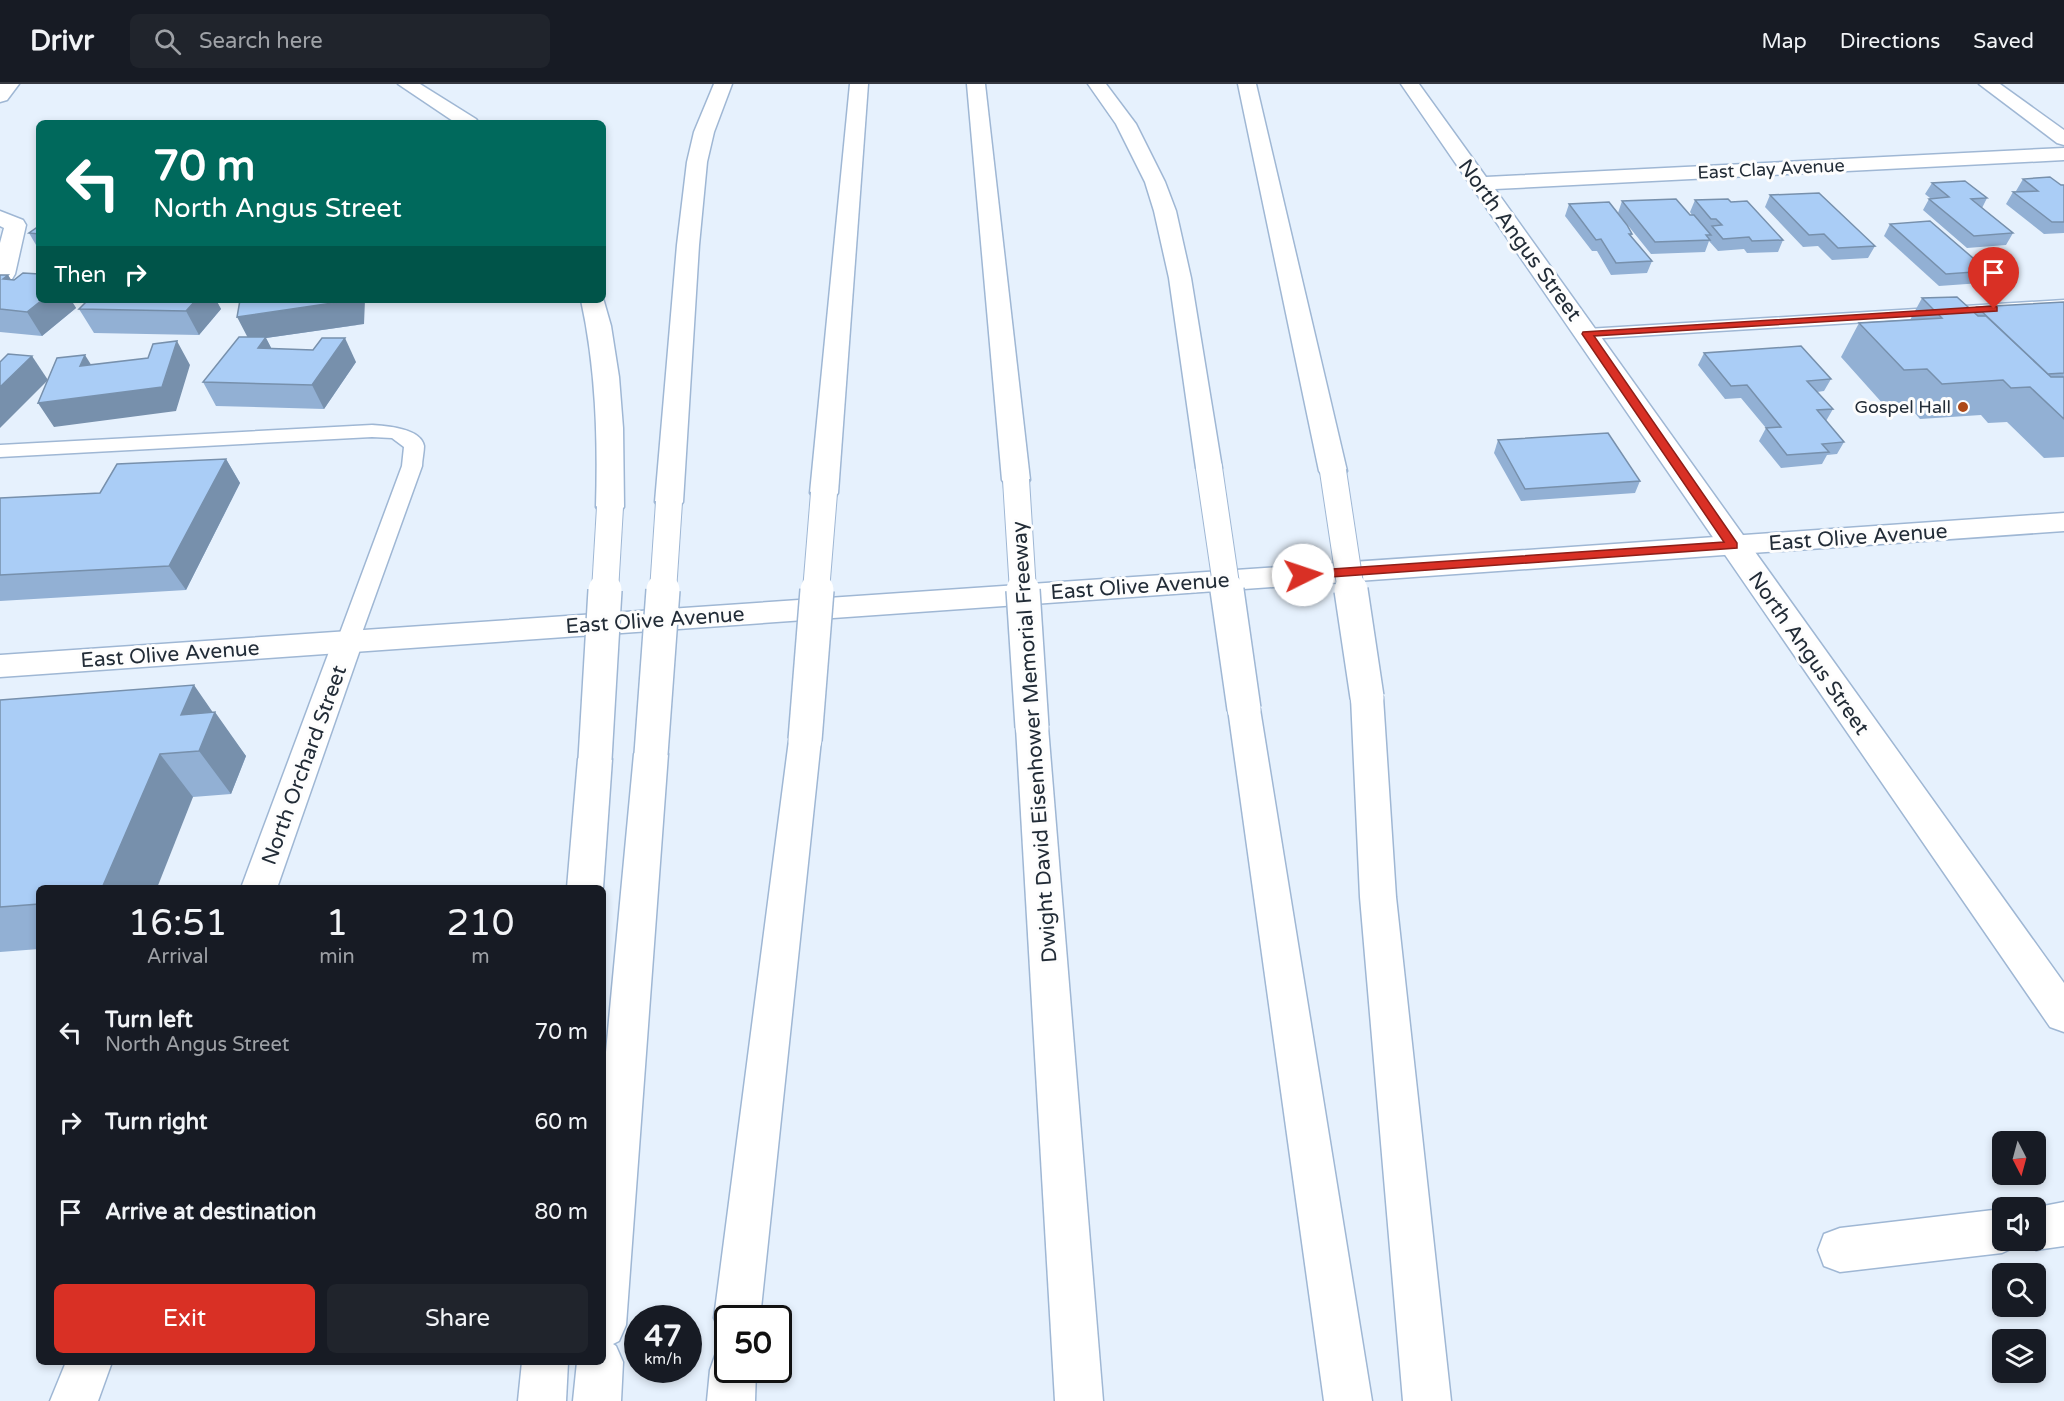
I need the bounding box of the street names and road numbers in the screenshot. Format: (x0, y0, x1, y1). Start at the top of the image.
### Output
street label: East Clay Avenue (1697, 154, 1845, 184)
street label: North Angus Street (1453, 155, 1587, 326)
street label: East Olive Avenue (1768, 519, 1948, 556)
street label: Dwight David Eisenhower Memorial Freeway (1007, 520, 1062, 964)
street label: North Angus Street (1743, 567, 1874, 740)
street label: East Olive Avenue (1050, 568, 1230, 605)
street label: East Olive Avenue (565, 602, 745, 639)
street label: East Olive Avenue (80, 636, 260, 673)
street label: North Orchard Street (257, 662, 352, 868)

